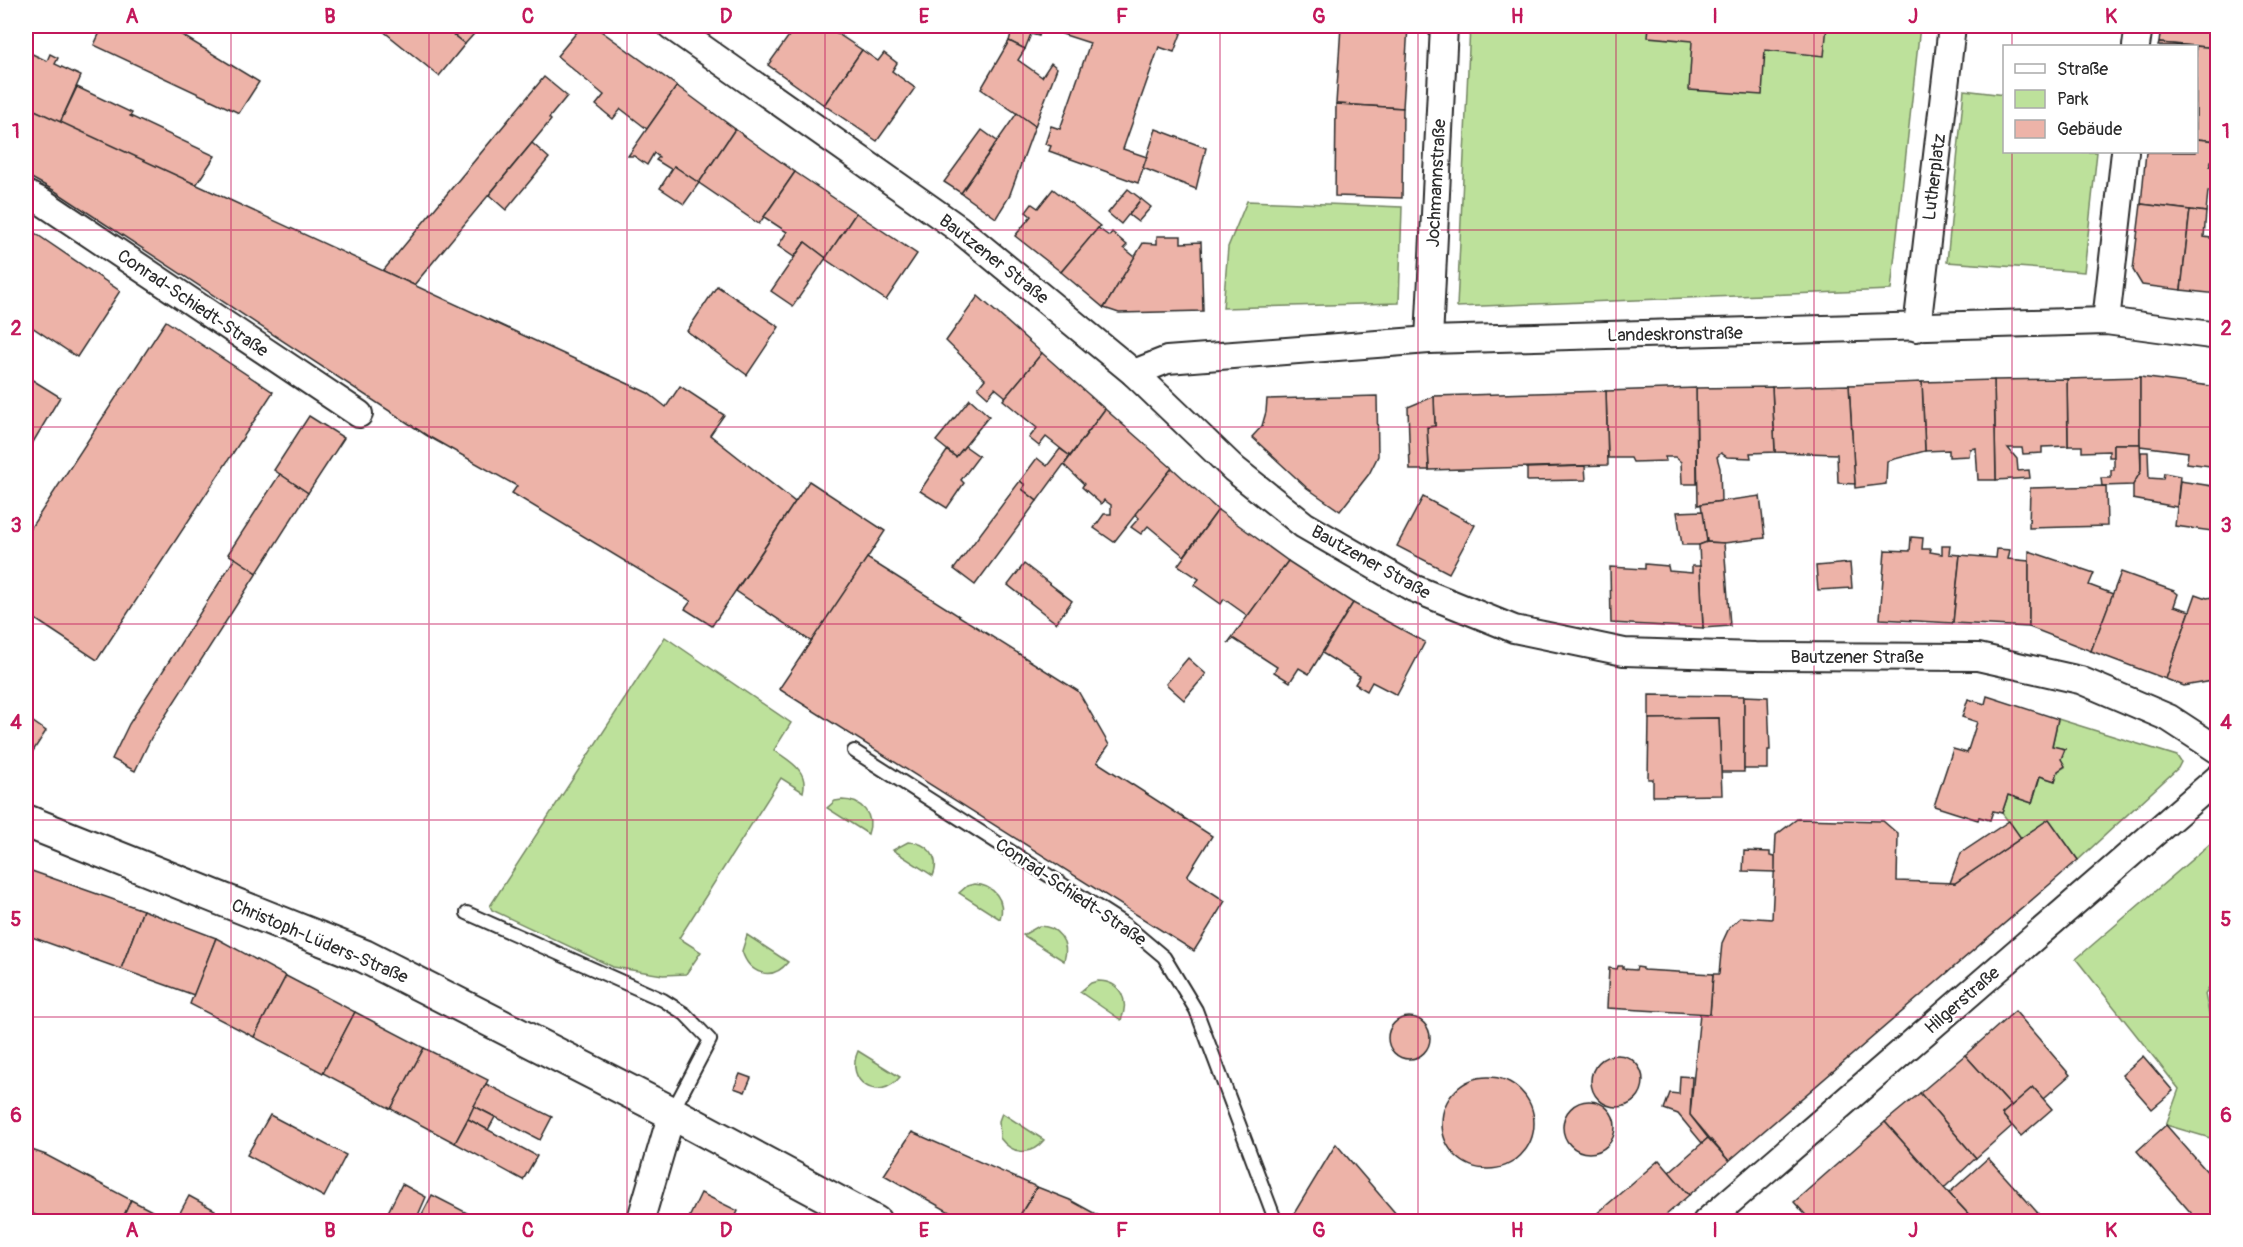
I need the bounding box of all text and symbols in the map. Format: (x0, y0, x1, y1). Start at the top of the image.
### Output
text: A (126, 4, 139, 29)
text: B (324, 4, 336, 29)
text: C (522, 4, 534, 29)
text: D (720, 4, 733, 29)
text: E (919, 4, 930, 29)
text: F (1116, 4, 1128, 29)
text: G (1312, 4, 1326, 29)
text: H (1511, 4, 1524, 29)
text: I (1712, 4, 1718, 29)
text: J (1908, 4, 1918, 29)
text: K (2105, 4, 2117, 29)
legend (2003, 45, 2198, 153)
text: Straße (2057, 58, 2108, 81)
text: Park (2057, 88, 2089, 111)
street label: Jochmannstraße (1422, 118, 1451, 248)
text: Gebäude (2057, 118, 2122, 141)
text: 1 (12, 119, 20, 144)
text: 1 (2222, 119, 2230, 144)
street label: Lutherplatz (1918, 132, 1951, 222)
street label: Bautzener Straße (934, 209, 1053, 309)
street label: Conrad-Schiedt-Straße (113, 244, 273, 363)
text: 2 (10, 316, 22, 341)
text: 2 (2220, 316, 2232, 341)
street label: Landeskronstraße (1607, 322, 1743, 347)
text: 3 (10, 513, 22, 538)
text: 3 (2220, 513, 2232, 538)
street label: Bautzener Straße (1307, 520, 1435, 605)
street label: Bautzener Straße (1790, 646, 1924, 669)
text: 4 (10, 710, 22, 735)
text: 4 (2220, 710, 2232, 735)
street label: Conrad-Schiedt-Straße (991, 833, 1151, 952)
street label: Christoph-Lüders-Straße (228, 894, 412, 989)
text: 5 (11, 907, 22, 932)
text: 5 (2221, 907, 2232, 932)
street label: Hilgerstraße (1920, 961, 2005, 1039)
text: 6 (10, 1103, 22, 1128)
text: 6 (2220, 1103, 2232, 1128)
text: A (126, 1218, 139, 1243)
text: B (324, 1218, 336, 1243)
text: C (522, 1218, 534, 1243)
text: D (720, 1218, 733, 1243)
text: E (919, 1218, 930, 1243)
text: F (1116, 1218, 1128, 1243)
text: G (1312, 1218, 1326, 1243)
text: H (1511, 1218, 1524, 1243)
text: I (1712, 1218, 1718, 1243)
text: J (1908, 1218, 1918, 1243)
text: K (2105, 1218, 2117, 1243)

